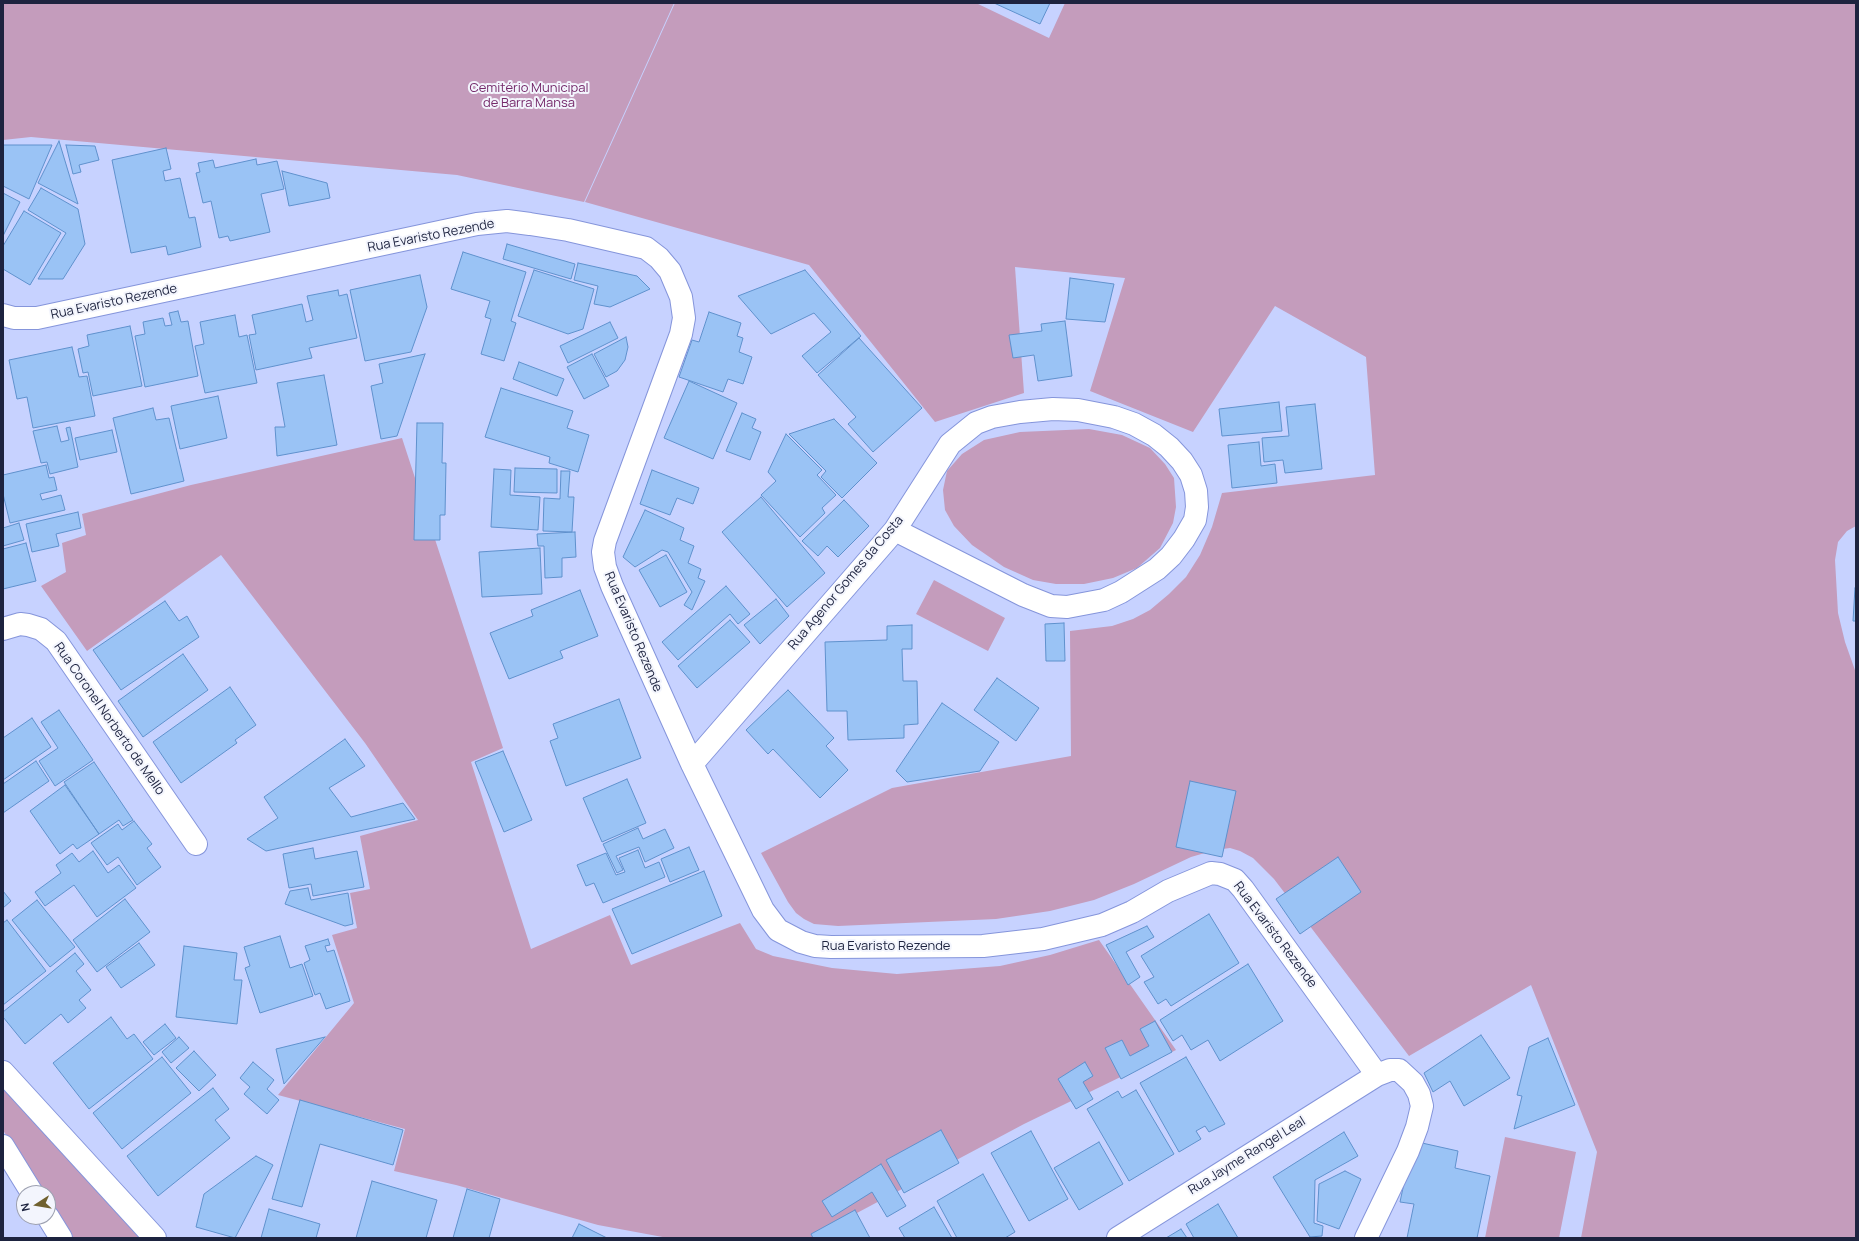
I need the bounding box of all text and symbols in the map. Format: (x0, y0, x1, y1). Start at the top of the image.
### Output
park label: Cemitério Municipal de Barra Mansa (470, 80, 588, 111)
street label: Rua Evaristo Rezende (366, 216, 496, 256)
street label: Rua Evaristo Rezende (49, 281, 179, 323)
street label: Rua Agenor Gomes da Costa (785, 513, 907, 653)
street label: Rua Evaristo Rezende (601, 570, 665, 694)
street label: Rua Coronel Norberto de Mello (50, 640, 168, 798)
street label: Rua Evaristo Rezende (1230, 879, 1320, 991)
street label: Rua Evaristo Rezende (822, 938, 950, 954)
street label: Rua Jayme Rangel Leal (1186, 1114, 1308, 1198)
north arrow (16, 1185, 56, 1225)
text: N (17, 1202, 33, 1213)

